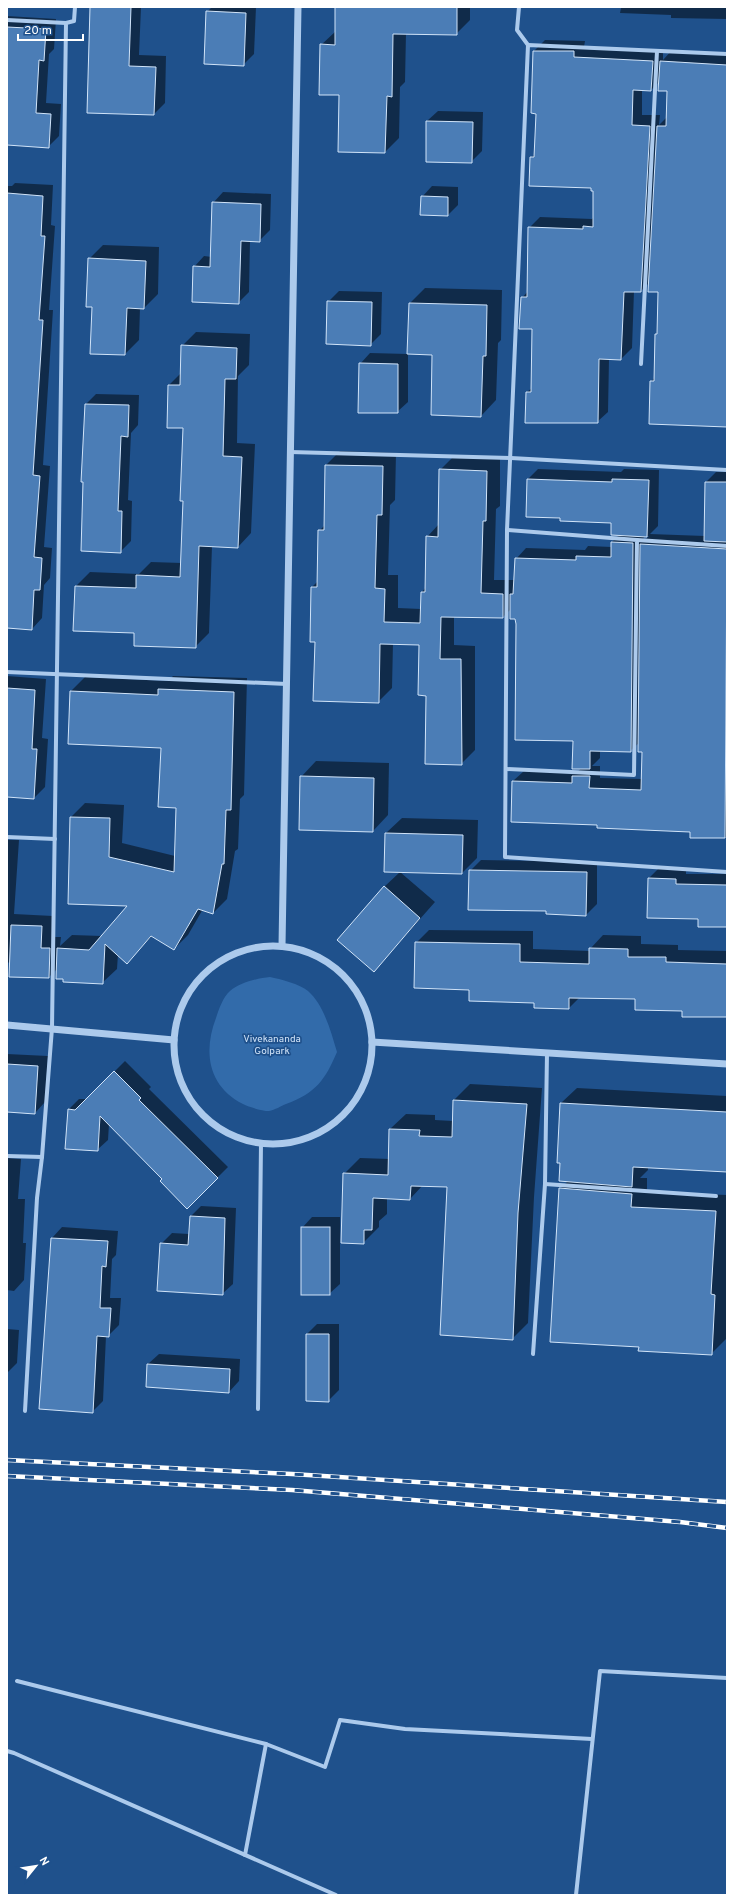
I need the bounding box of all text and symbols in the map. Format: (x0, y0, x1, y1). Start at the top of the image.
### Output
scale bar (18, 16, 83, 42)
text: 20 m (24, 23, 52, 39)
park label: Vivekananda Golpark (243, 1033, 301, 1058)
north arrow (16, 1846, 56, 1886)
text: N (36, 1855, 52, 1868)

